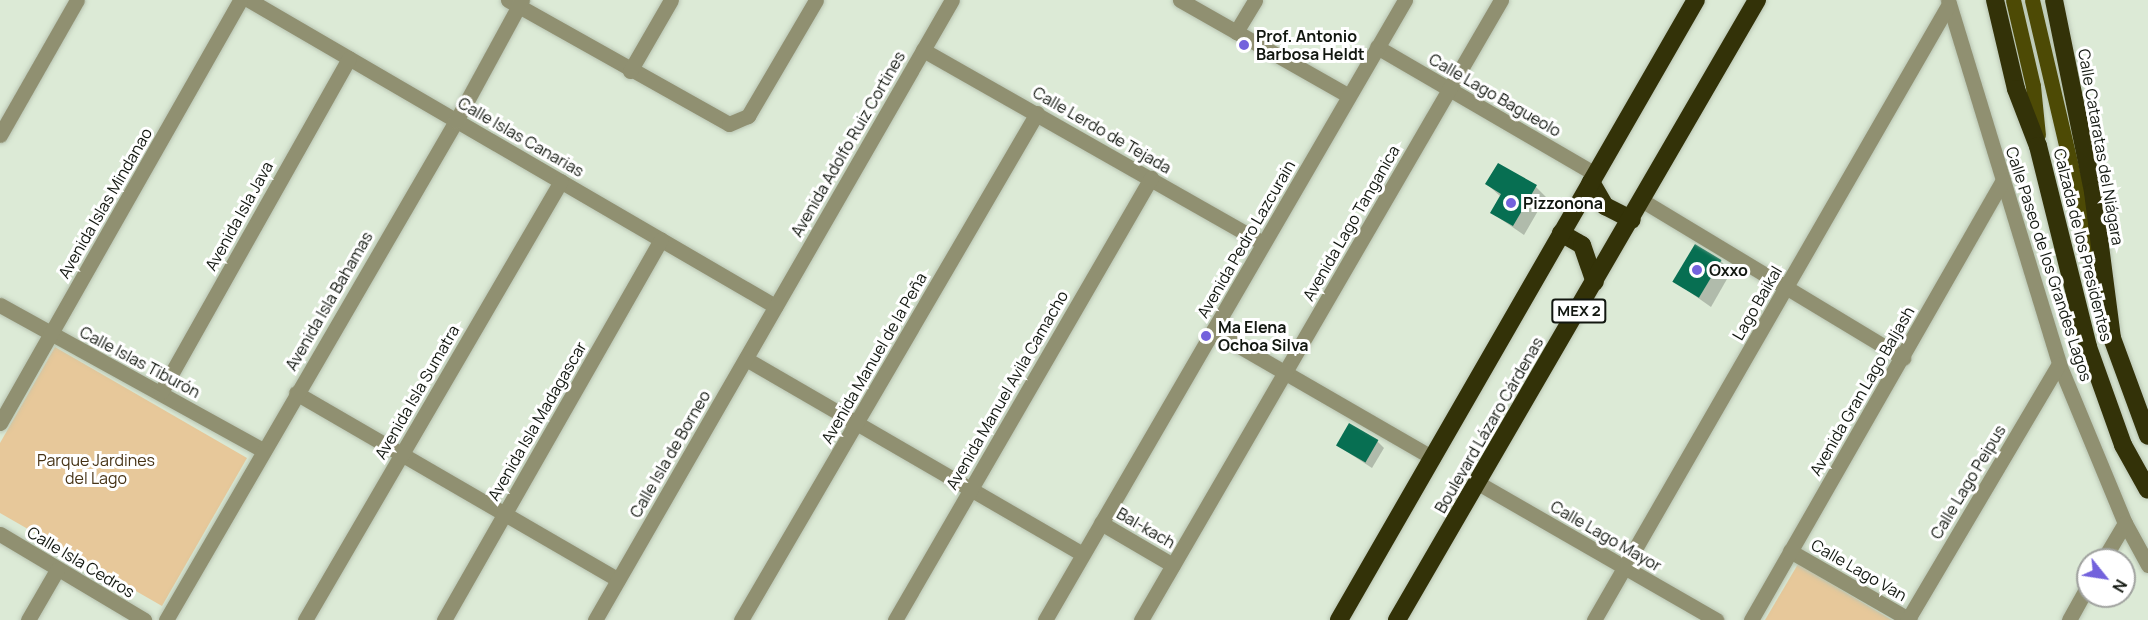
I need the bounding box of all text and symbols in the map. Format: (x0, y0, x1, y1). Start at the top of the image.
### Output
place label: Prof. Antonio Barbosa Heldt (1256, 26, 1365, 64)
marker: Prof. Antonio Barbosa Heldt (1237, 38, 1251, 52)
street label: Calle Cataratas del Niágara (2074, 47, 2128, 247)
street label: Avenida Adolfo Ruiz Cortines (787, 48, 909, 240)
street label: Calle Lago Bagueolo (1426, 49, 1564, 141)
street label: Calle Lerdo de Tejada (1029, 83, 1175, 177)
street label: Calle Islas Canarias (455, 93, 587, 181)
street label: Avenida Islas Mindanao (54, 124, 156, 282)
street label: Avenida Lago Tanganica (1299, 142, 1403, 304)
street label: Calle Paseo de los Grandes Lagos (2002, 144, 2096, 384)
street label: Calzada de los Presidentes (2050, 147, 2116, 343)
street label: Avenida Pedro Lazcurain (1193, 157, 1299, 321)
street label: Avenida Isla Java (201, 158, 277, 274)
place label: Pizzonona (1523, 193, 1603, 213)
marker: Pizzonona (1504, 196, 1518, 210)
street label: Avenida Isla Bahamas (281, 228, 377, 374)
place label: Oxxo (1709, 260, 1748, 280)
marker: Oxxo (1690, 263, 1704, 277)
street label: Lago Baikal (1728, 263, 1786, 343)
street label: Avenida Manuel de la Peña (817, 269, 931, 447)
street label: Avenida Manuel Avila Camacho (942, 287, 1072, 493)
road number: MEX 2 (1550, 299, 1608, 323)
street label: Avenida Gran Lago Baljash (1806, 303, 1918, 479)
place label: Ma Elena Ochoa Silva (1218, 317, 1309, 355)
street label: Avenida Isla Sumatra (371, 321, 463, 463)
street label: Calle Islas Tiburón (77, 322, 203, 402)
marker: Ma Elena Ochoa Silva (1199, 329, 1213, 343)
street label: Boulevard Lázaro Cárdenas (1431, 334, 1547, 516)
street label: Avenida Isla Madagascar (484, 338, 590, 504)
street label: Calle Isla de Borneo (626, 387, 714, 521)
street label: Calle Lago Peipus (1926, 421, 2010, 543)
park label: Parque Jardines del Lago (37, 450, 155, 488)
street label: Calle Lago Mayor (1547, 496, 1665, 576)
street label: Bal-kach (1113, 504, 1179, 552)
street label: Calle Isla Cedros (24, 522, 138, 602)
street label: Calle Lago Van (1808, 535, 1910, 605)
north arrow (2076, 548, 2136, 608)
text: N (2107, 576, 2132, 596)

